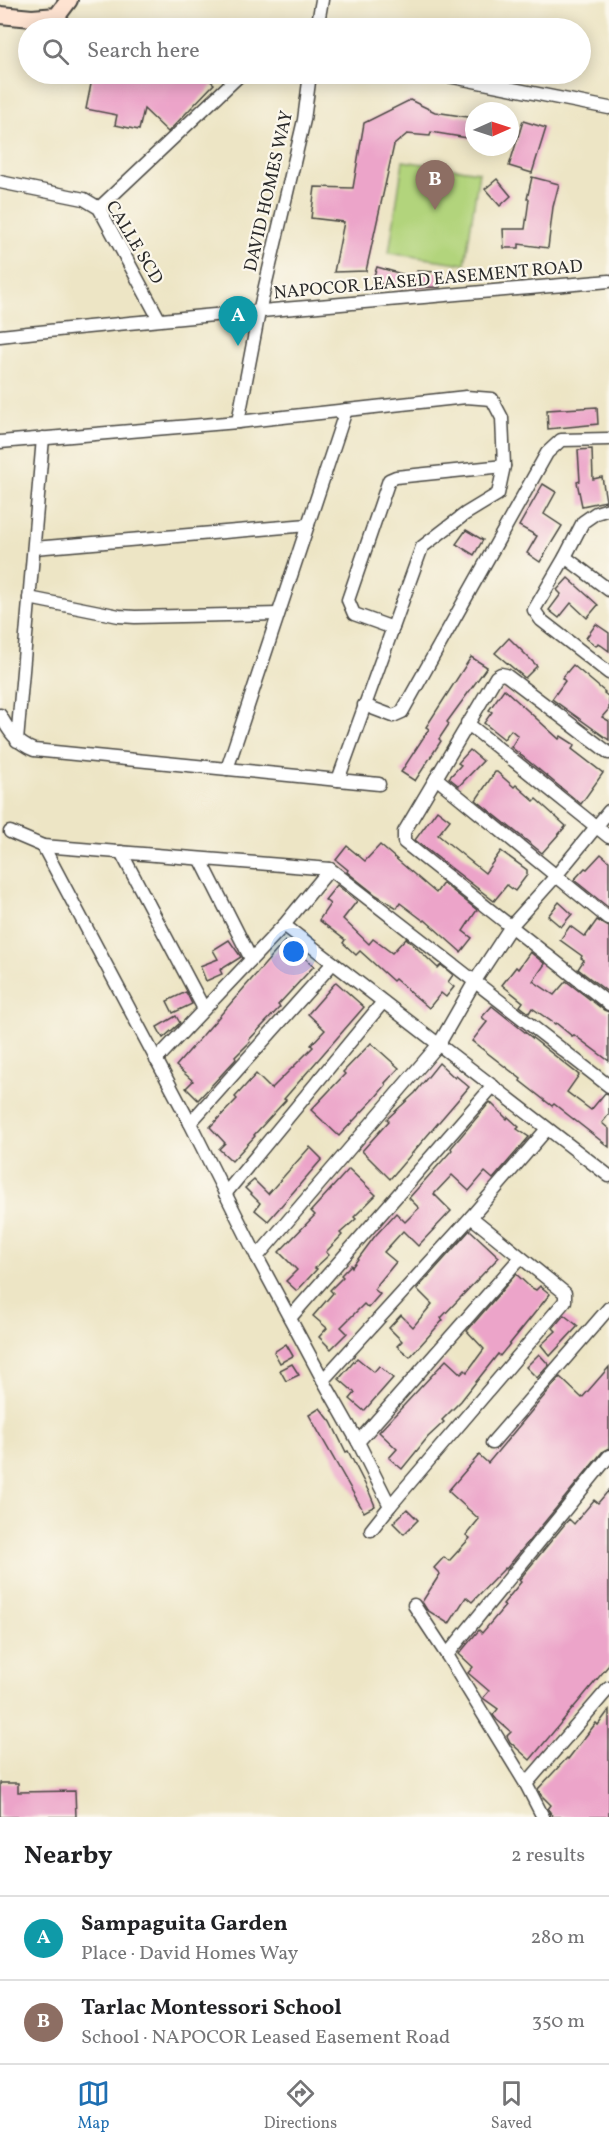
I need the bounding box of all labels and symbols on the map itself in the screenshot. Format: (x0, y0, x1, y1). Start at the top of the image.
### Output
north arrow (465, 102, 519, 156)
street label: DAVID HOMES WAY (239, 108, 300, 274)
pin: B (416, 160, 454, 210)
street label: CALLE SCD (99, 196, 169, 289)
street label: NAPOCOR LEASED EASEMENT ROAD (273, 255, 584, 306)
pin: A (218, 296, 258, 346)
your location (279, 937, 308, 966)

